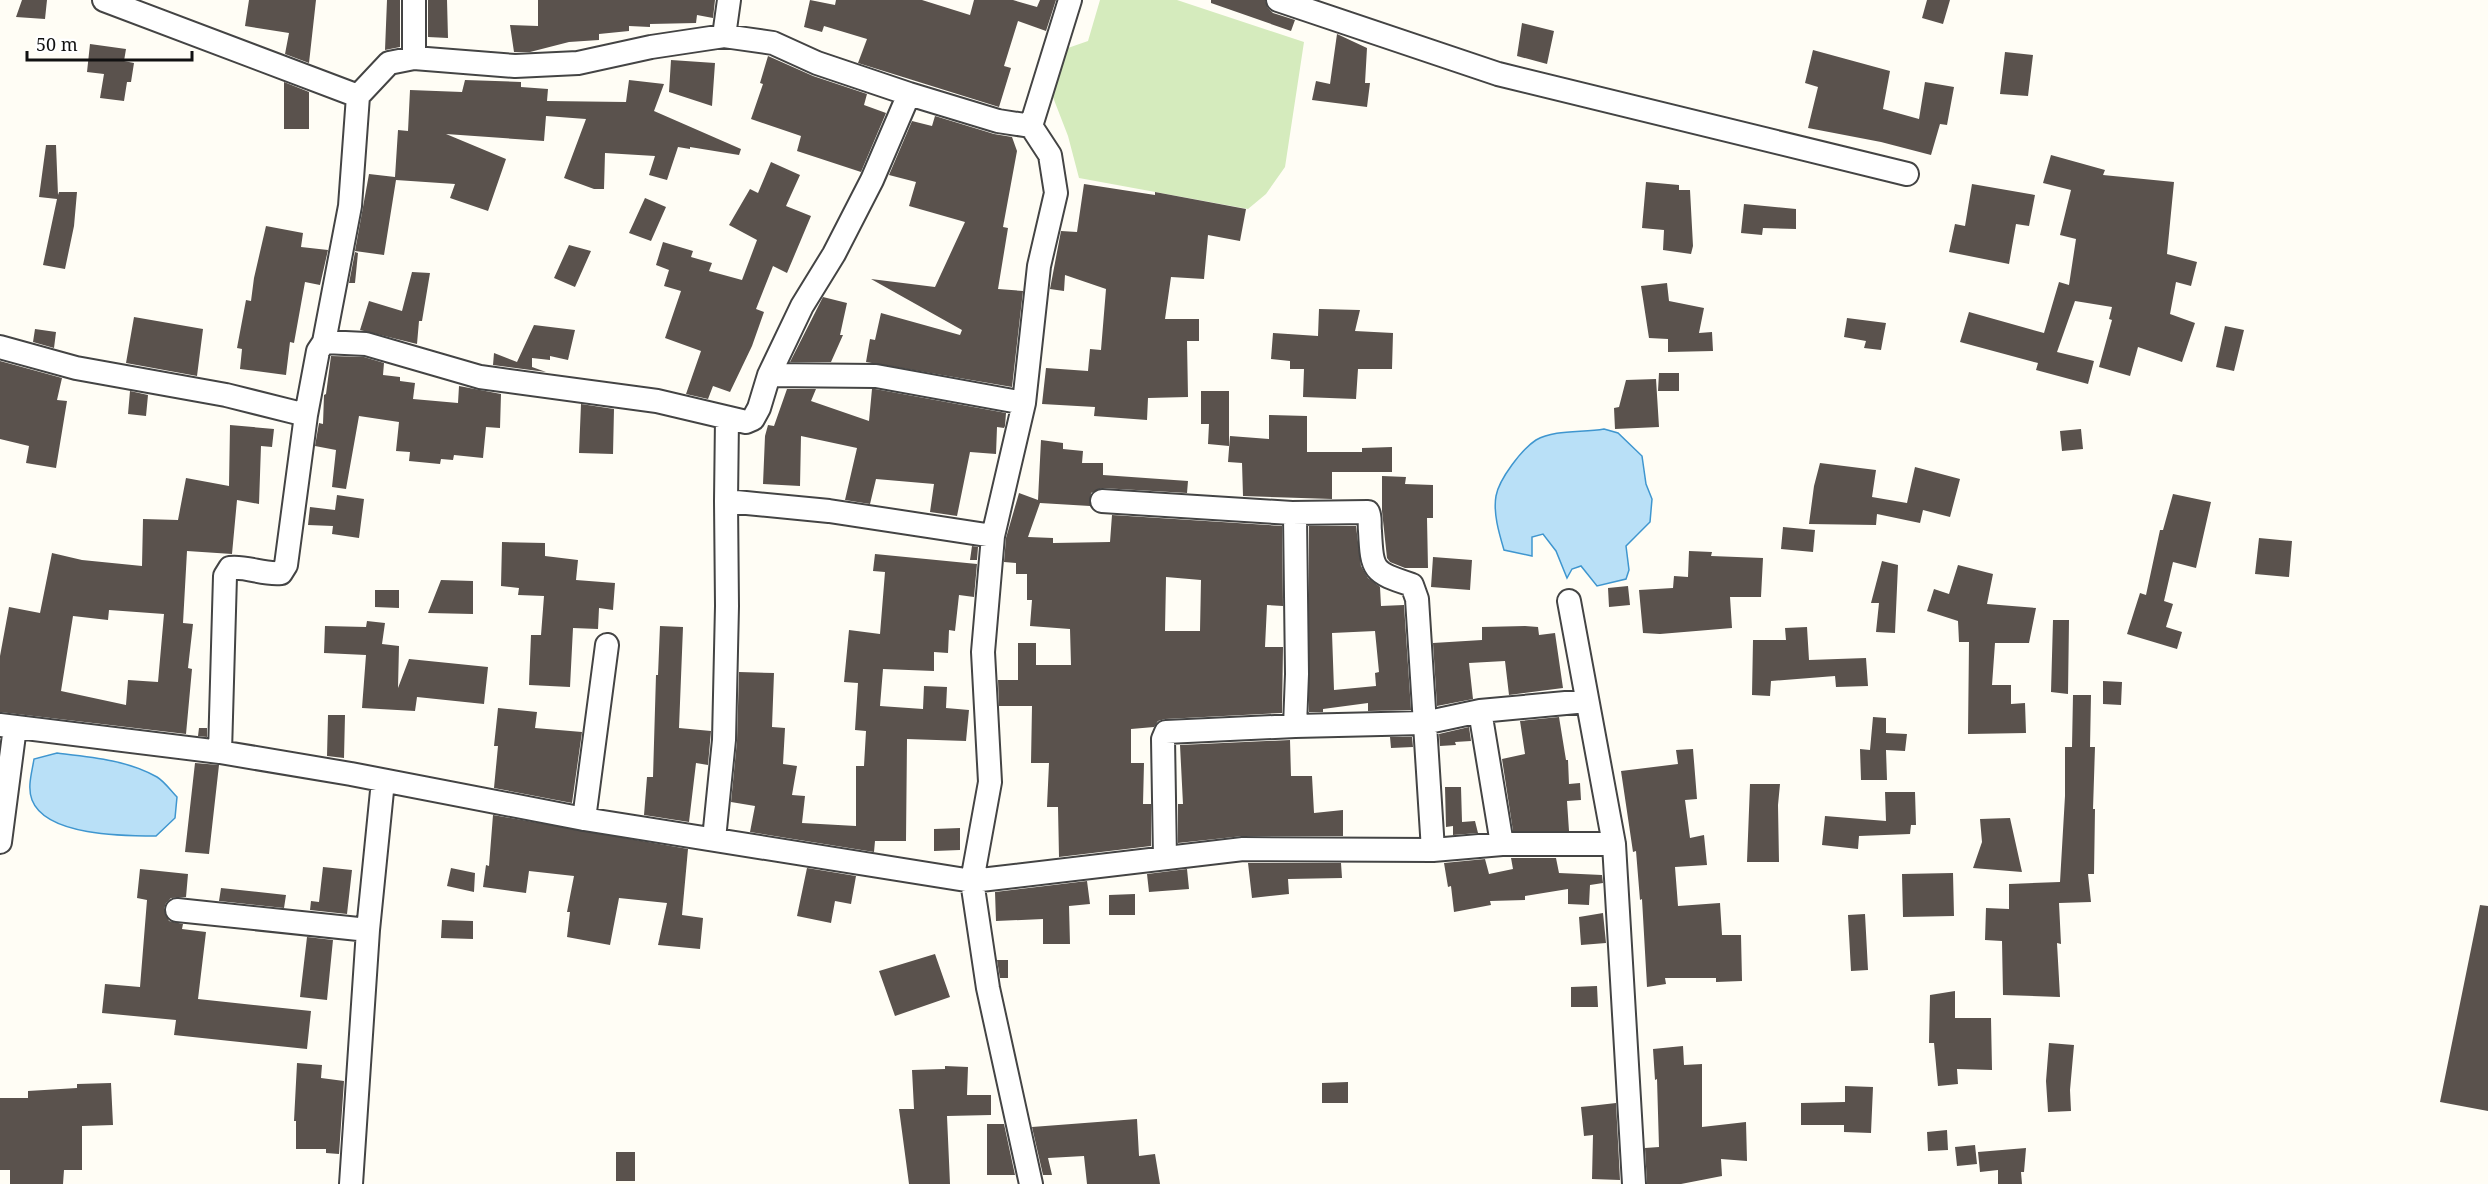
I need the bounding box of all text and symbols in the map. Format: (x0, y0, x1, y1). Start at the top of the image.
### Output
scale bar (27, 24, 192, 62)
text: 50 m (36, 32, 78, 56)

